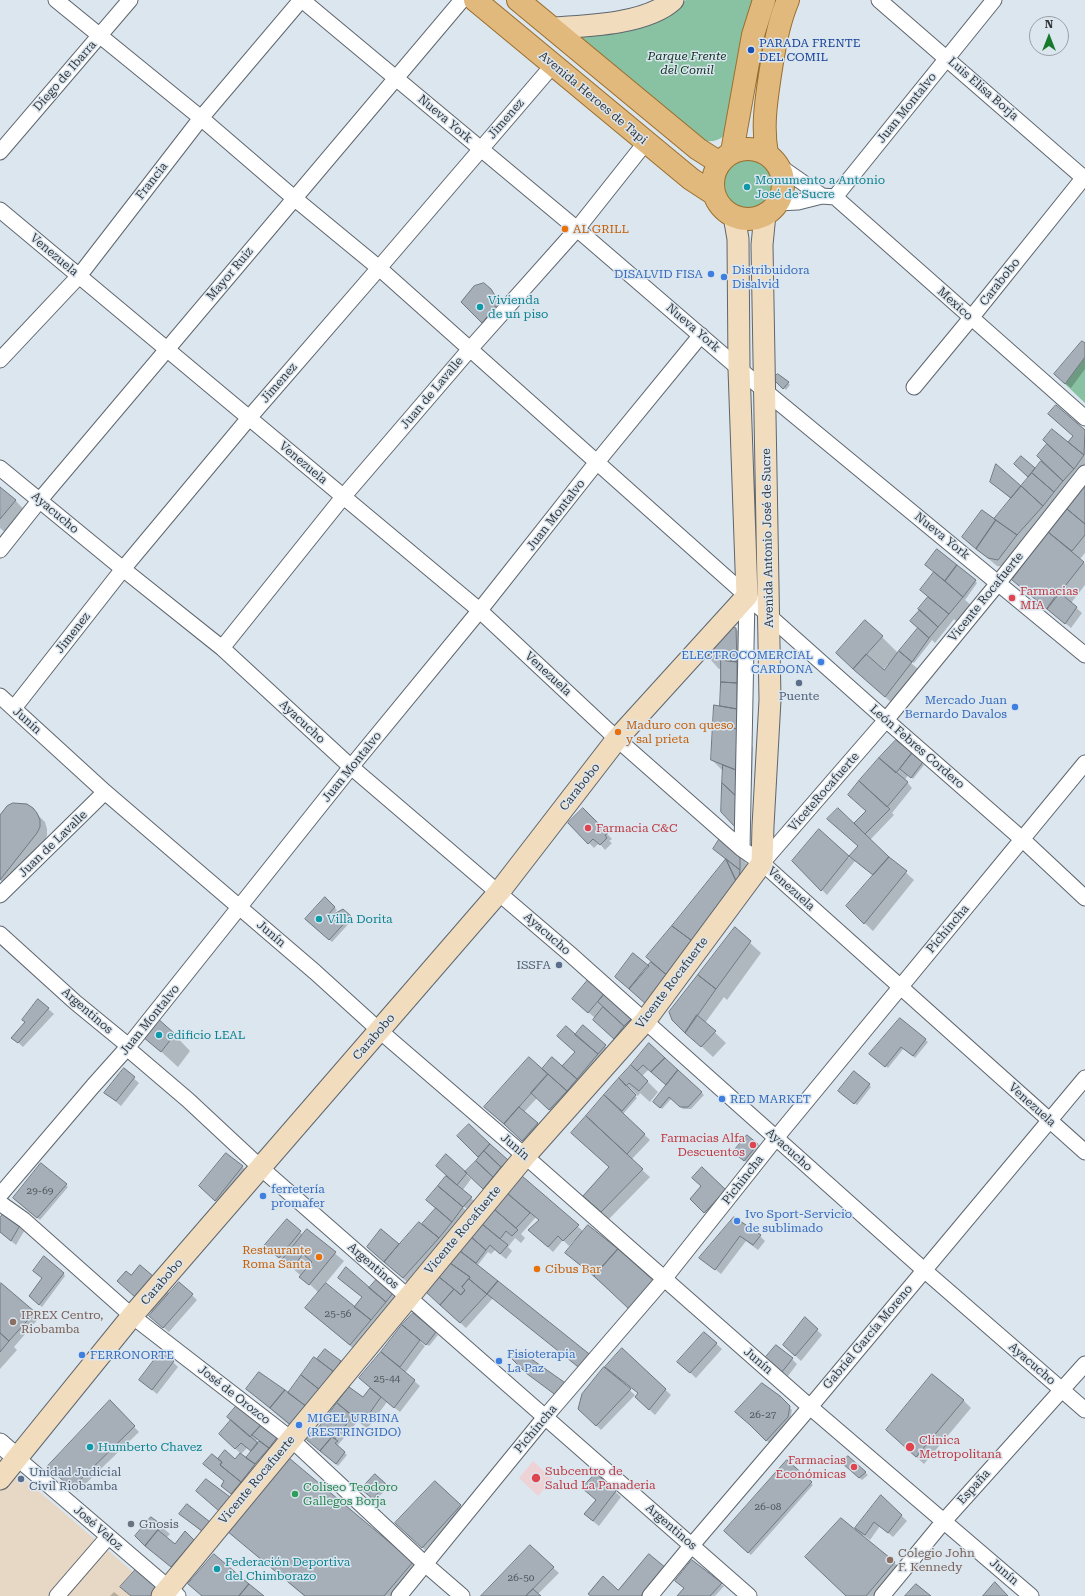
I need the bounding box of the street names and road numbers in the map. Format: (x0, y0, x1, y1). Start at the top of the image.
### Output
street label: Diego de Ibarra (30, 38, 100, 114)
street label: Avenida Heroes de Tapi (536, 49, 650, 147)
street label: Luis Elisa Borja (945, 55, 1021, 123)
street label: Juan Montalvo (874, 70, 940, 146)
street label: Nueva York (415, 92, 475, 146)
street label: Jimenez (485, 96, 527, 142)
street label: Francia (133, 160, 171, 202)
street label: Venezuela (27, 231, 81, 279)
street label: Mayor Ruiz (204, 245, 256, 303)
street label: Carabobo (977, 255, 1023, 309)
street label: Mexico (934, 284, 976, 324)
street label: Nueva York (663, 301, 723, 355)
street label: Juan de Lavalle (398, 354, 466, 432)
street label: Jimenez (258, 360, 300, 406)
street label: Venezuela (276, 439, 330, 487)
street label: Avenida Antonio José de Sucre (759, 448, 777, 628)
street label: Juan Montalvo (524, 476, 588, 554)
street label: Ayacucho (28, 489, 82, 537)
street label: Nueva York (911, 509, 973, 563)
street label: Vicente Rocafuerte (946, 549, 1026, 645)
street label: Jimenez (53, 610, 93, 656)
street label: Venezuela (522, 649, 574, 699)
street label: Ayacucho (276, 697, 328, 747)
street label: León Febres Cordero (867, 702, 967, 792)
street label: Junín (10, 704, 44, 738)
street label: Juan Montalvo (319, 729, 385, 805)
street label: ViceteRocafuerte (786, 750, 862, 834)
street label: Carabobo (557, 760, 603, 814)
street label: Juan de Lavalle (16, 808, 90, 880)
street label: Venezuela (764, 864, 818, 914)
street label: Pichincha (924, 902, 972, 956)
street label: Ayacucho (521, 910, 573, 958)
street label: Junín (254, 918, 288, 950)
street label: Vicente Rocafuerte (633, 934, 711, 1032)
street label: Juan Montalvo (117, 982, 183, 1058)
street label: Argentinos (58, 985, 116, 1037)
street label: Carabobo (350, 1011, 398, 1063)
street label: Venezuela (1005, 1080, 1059, 1130)
street label: Ayacucho (763, 1125, 815, 1175)
street label: Junín (498, 1131, 532, 1163)
street label: Pichincha (719, 1152, 767, 1208)
street label: Vicente Rocafuerte (422, 1183, 504, 1277)
street label: Argentinos (344, 1240, 402, 1292)
street label: Carabobo (138, 1256, 186, 1308)
street label: Gabriel García Moreno (820, 1282, 916, 1392)
street label: Ayacucho (1006, 1340, 1058, 1388)
street label: Junín (741, 1345, 775, 1377)
street label: José de Orozco (195, 1362, 273, 1428)
street label: Pichincha (512, 1402, 560, 1456)
street label: Vicente Rocafuerte (216, 1433, 298, 1527)
street label: España (955, 1467, 993, 1507)
street label: Argentinos (642, 1501, 700, 1553)
street label: José Veloz (71, 1503, 125, 1553)
street label: Junín (987, 1556, 1021, 1588)

